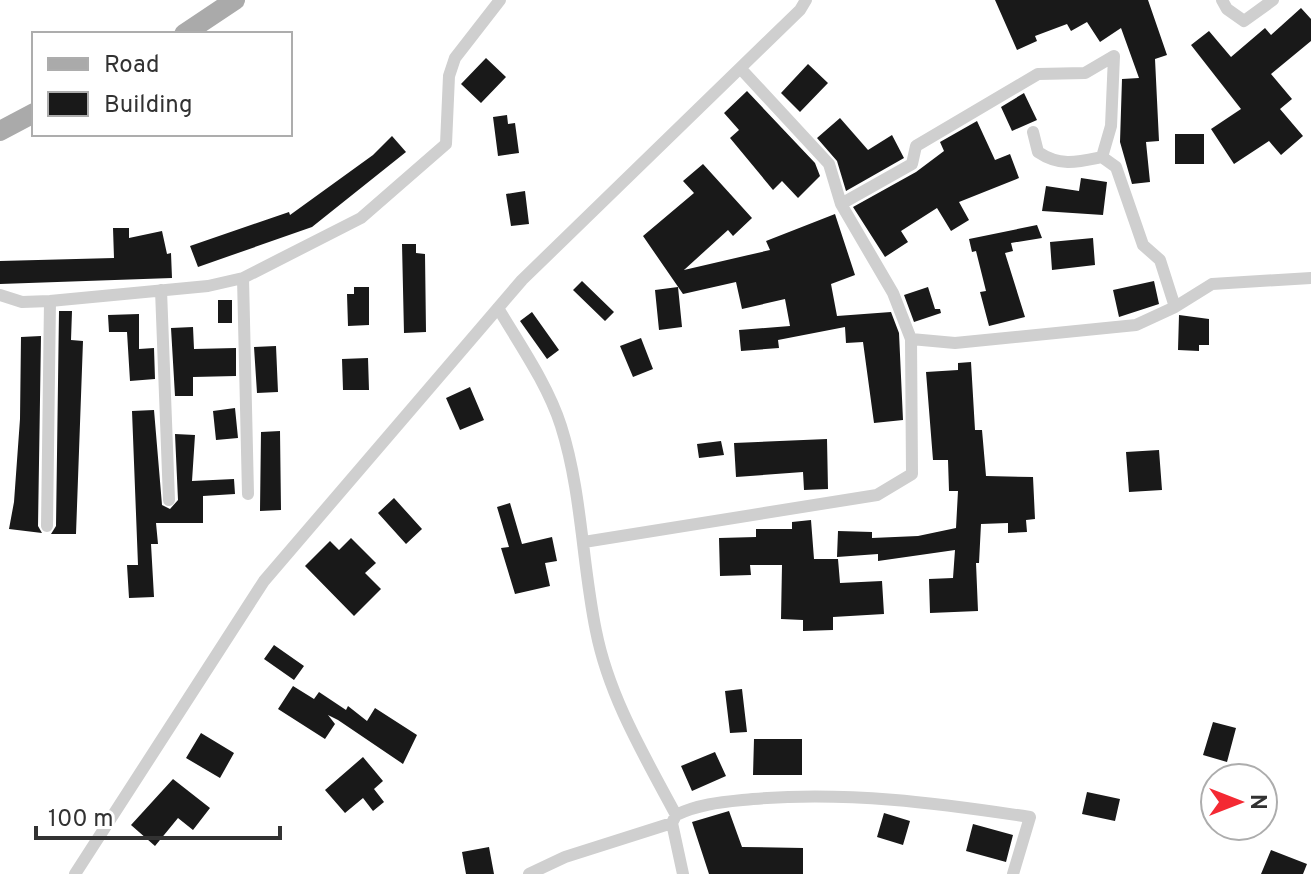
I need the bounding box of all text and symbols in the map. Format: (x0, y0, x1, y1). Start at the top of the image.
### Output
legend (32, 32, 292, 136)
text: Road (104, 51, 160, 81)
text: Building (104, 91, 193, 121)
north arrow (1199, 762, 1279, 842)
scale bar (36, 790, 280, 840)
text: N (1243, 794, 1270, 810)
text: 100 m (48, 805, 114, 835)

